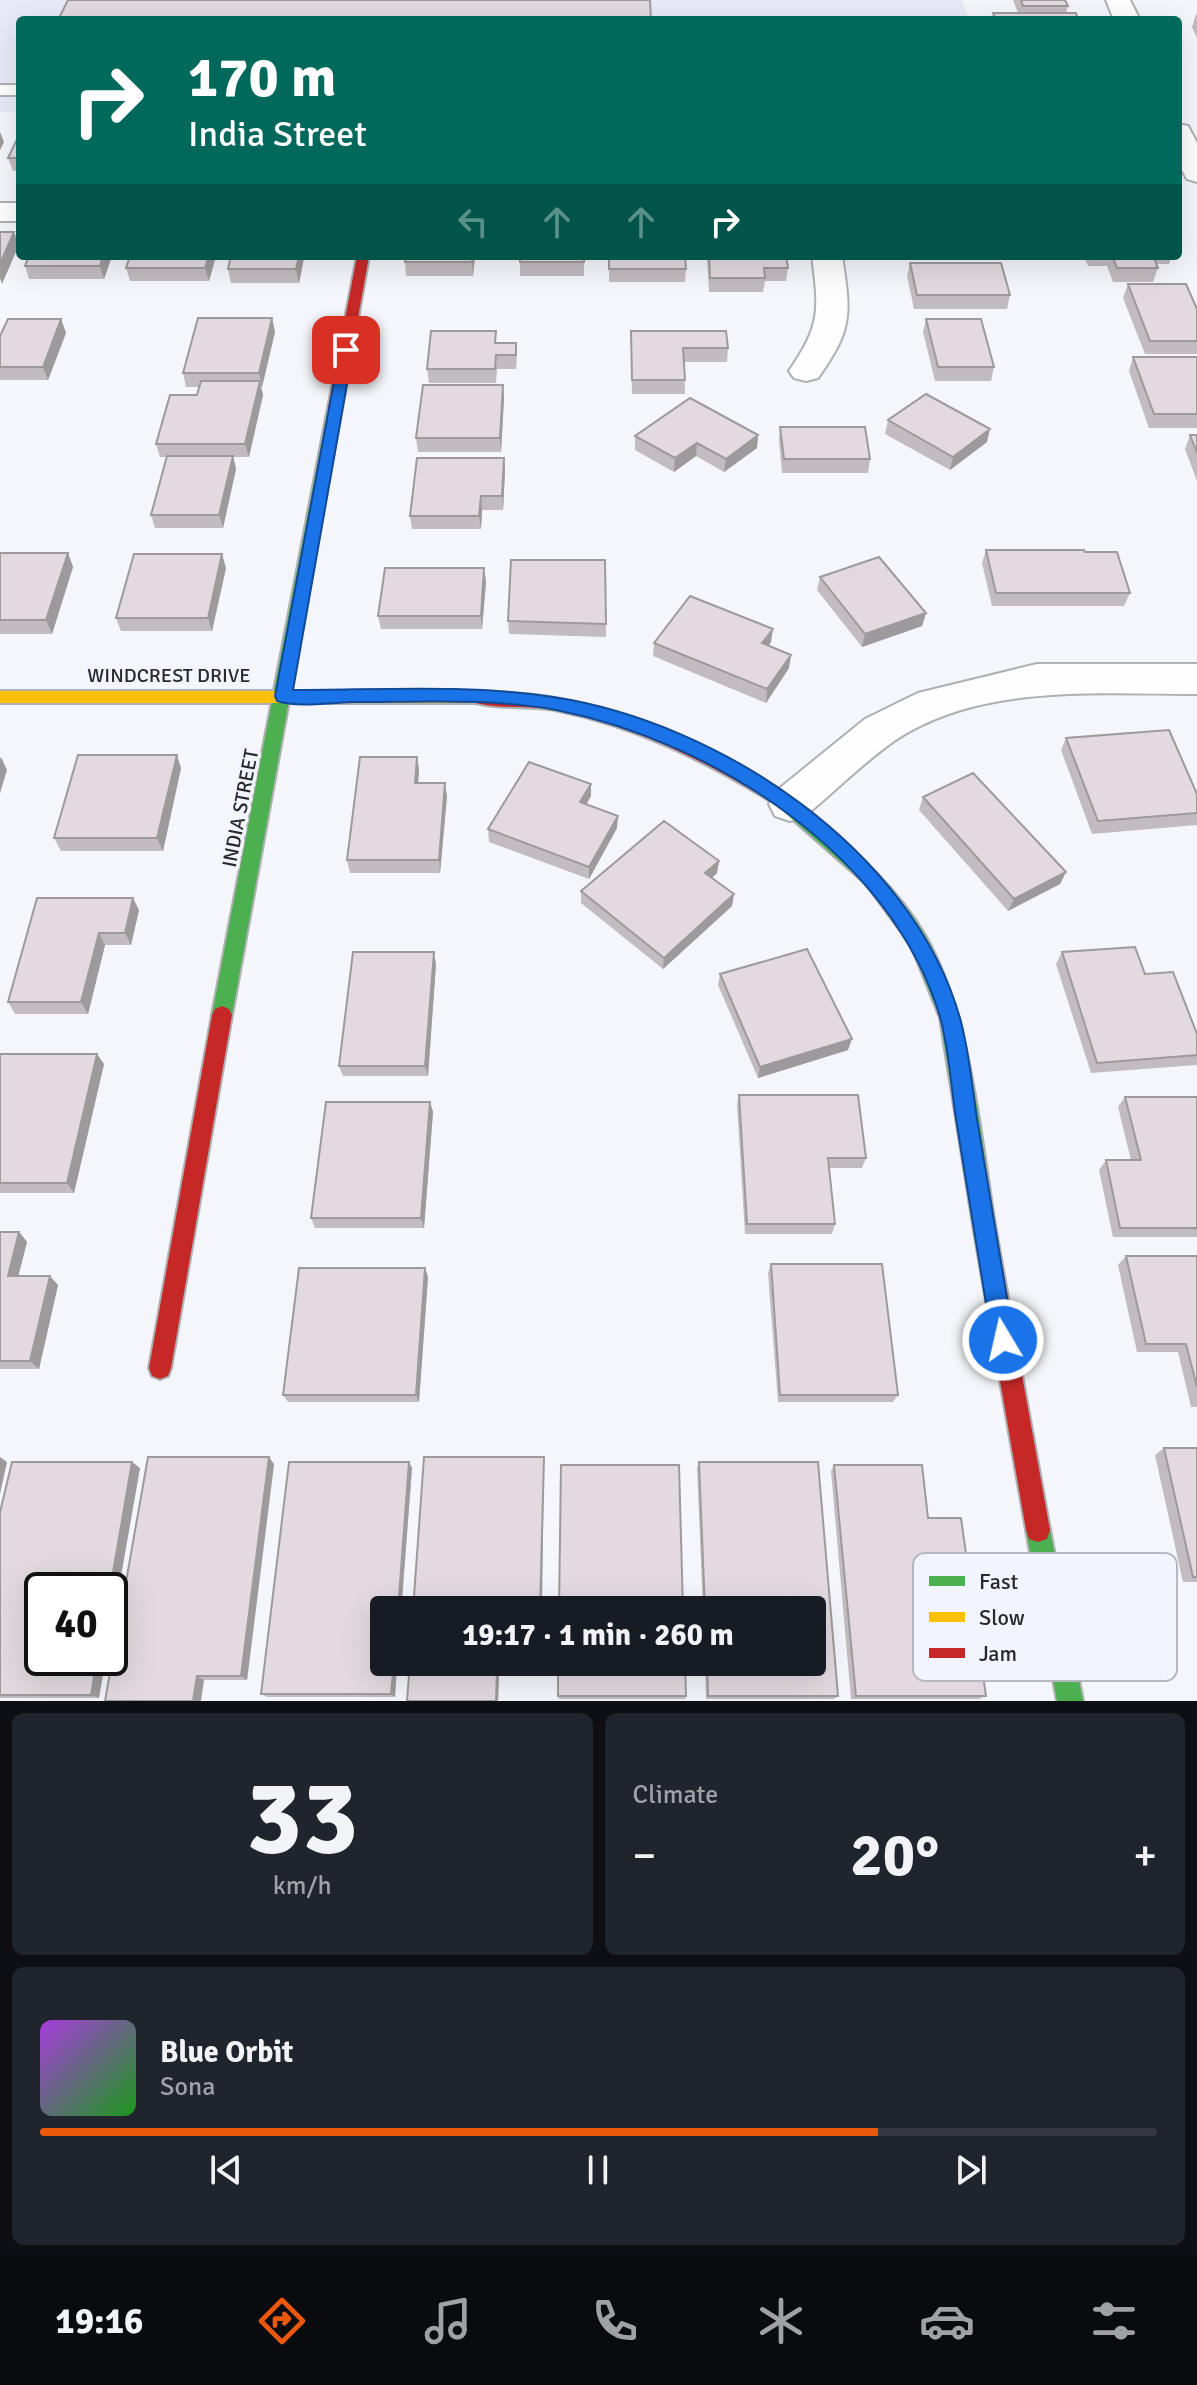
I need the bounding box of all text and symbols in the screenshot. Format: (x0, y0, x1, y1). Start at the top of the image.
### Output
text: 170 m (188, 43, 336, 112)
icon: right (56, 48, 160, 152)
text: India Street (188, 112, 367, 157)
icon: left (451, 200, 495, 244)
icon: ahead (535, 200, 579, 244)
icon: ahead (619, 200, 663, 244)
icon: right (703, 200, 747, 244)
pin (312, 316, 380, 384)
icon: arrive (324, 328, 368, 372)
street label: WINDCREST DRIVE (87, 663, 251, 688)
street label: INDIA STREET (217, 747, 264, 869)
position arrow (961, 1298, 1045, 1382)
legend (913, 1553, 1177, 1681)
text: Fast (979, 1568, 1019, 1595)
speed limit sign: 40 (24, 1572, 128, 1676)
text: Slow (979, 1604, 1025, 1631)
text: 19:17 · 1 min · 260 m (462, 1617, 734, 1654)
text: Jam (979, 1640, 1017, 1667)
text: 33 (246, 1754, 358, 1882)
text: Climate (633, 1779, 718, 1811)
text: 20° (850, 1819, 939, 1893)
text: − (633, 1829, 656, 1883)
text: + (1133, 1829, 1157, 1883)
text: km/h (273, 1870, 332, 1902)
text: Blue Orbit (160, 2034, 293, 2071)
text: Sona (160, 2071, 215, 2103)
icon: previous (204, 2148, 248, 2192)
icon: pause (576, 2148, 620, 2192)
icon: next (949, 2148, 993, 2192)
icon: directions (254, 2293, 310, 2349)
icon: music (420, 2293, 476, 2349)
icon: phone (587, 2293, 643, 2349)
icon: climate (753, 2293, 809, 2349)
icon: car (919, 2293, 975, 2349)
icon: filters (1086, 2293, 1142, 2349)
text: 19:16 (55, 2299, 144, 2344)

